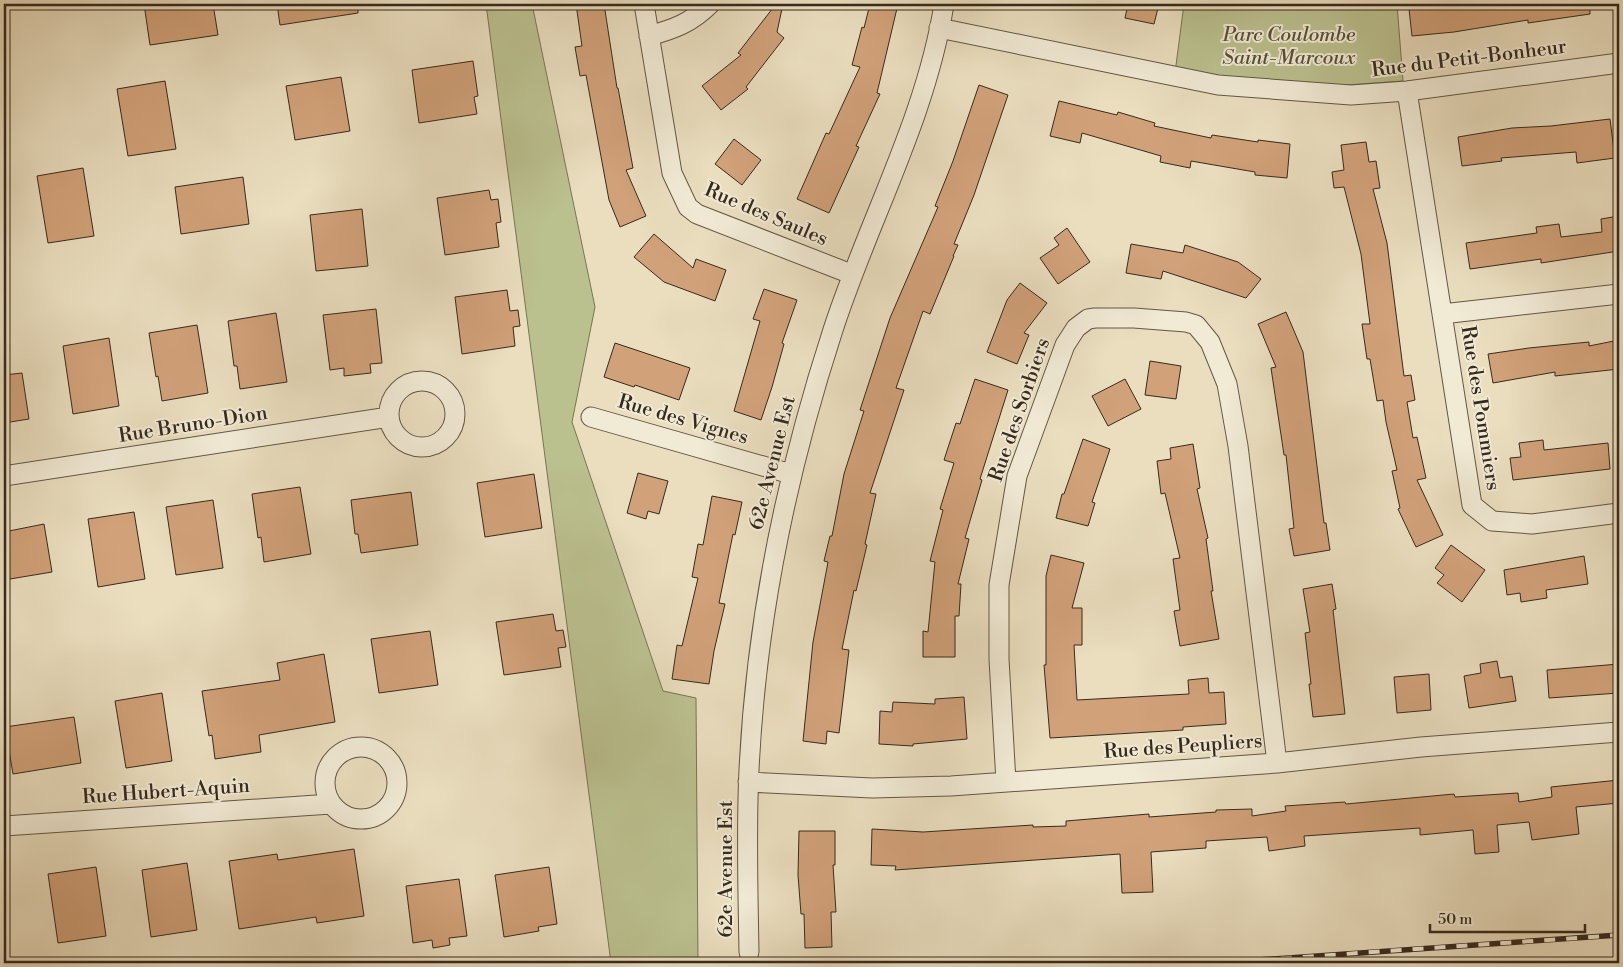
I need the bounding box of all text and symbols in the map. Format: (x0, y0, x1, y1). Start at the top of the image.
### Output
park label: Parc Coulombe Saint-Marcoux (1222, 23, 1356, 71)
street label: Rue du Petit-Bonheur (1370, 35, 1568, 83)
street label: Rue des Saules (701, 178, 831, 252)
street label: Rue des Pommiers (1455, 324, 1505, 492)
street label: Rue des Sorbiers (984, 335, 1056, 485)
street label: Rue des Vignes (615, 389, 751, 451)
street label: 62e Avenue Est (744, 393, 802, 533)
street label: Rue Bruno-Dion (117, 401, 269, 449)
street label: Rue des Peupliers (1103, 729, 1263, 765)
street label: Rue Hubert-Aquin (81, 774, 251, 810)
street label: 62e Avenue Est (714, 800, 739, 938)
scale bar (1430, 902, 1586, 934)
text: 50 m (1438, 910, 1472, 929)

